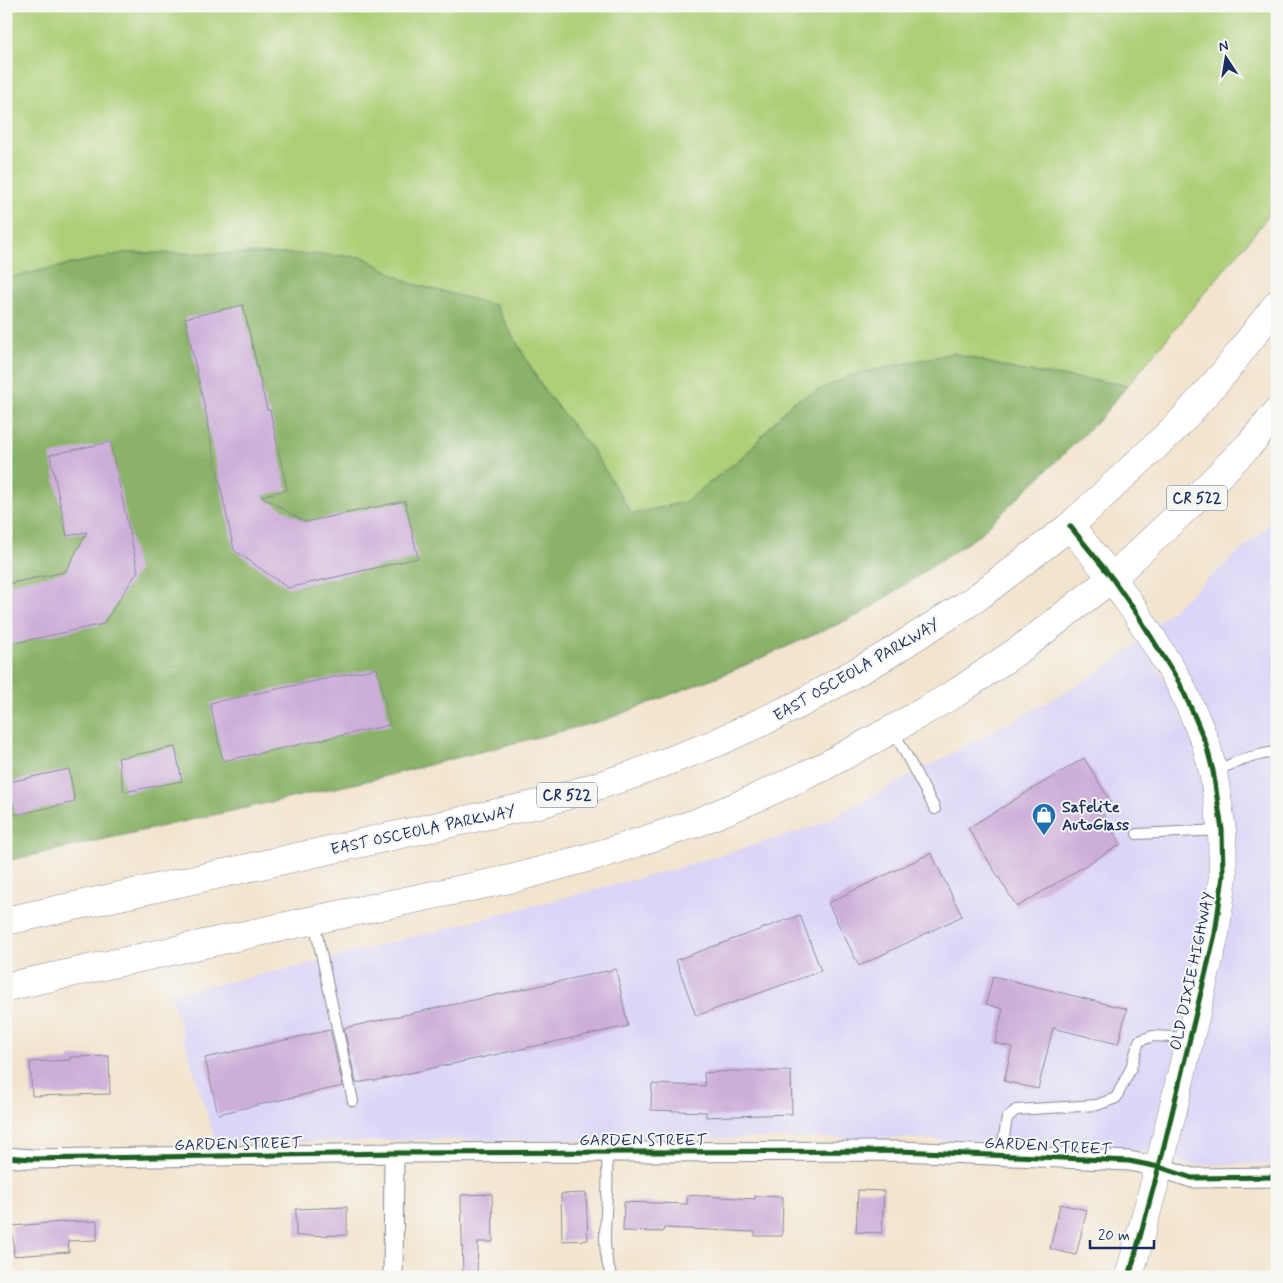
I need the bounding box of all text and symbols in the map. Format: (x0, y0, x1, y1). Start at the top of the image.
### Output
north arrow (1200, 32, 1250, 82)
text: N (1217, 36, 1230, 56)
road number: CR 522 (1167, 486, 1227, 510)
street label: EAST OSCEOLA PARKWAY (770, 614, 944, 727)
road number: CR 522 (537, 782, 597, 808)
place label: Safelite AutoGlass (1062, 797, 1129, 836)
street label: EAST OSCEOLA PARKWAY (329, 801, 518, 860)
shop icon: Safelite AutoGlass (1031, 802, 1057, 836)
street label: OLD DIXIE HIGHWAY (1165, 890, 1220, 1052)
street label: GARDEN STREET (579, 1130, 708, 1151)
street label: GARDEN STREET (174, 1133, 303, 1156)
street label: GARDEN STREET (984, 1133, 1113, 1160)
scale bar (1090, 1218, 1154, 1250)
text: 20 m (1098, 1226, 1130, 1246)

